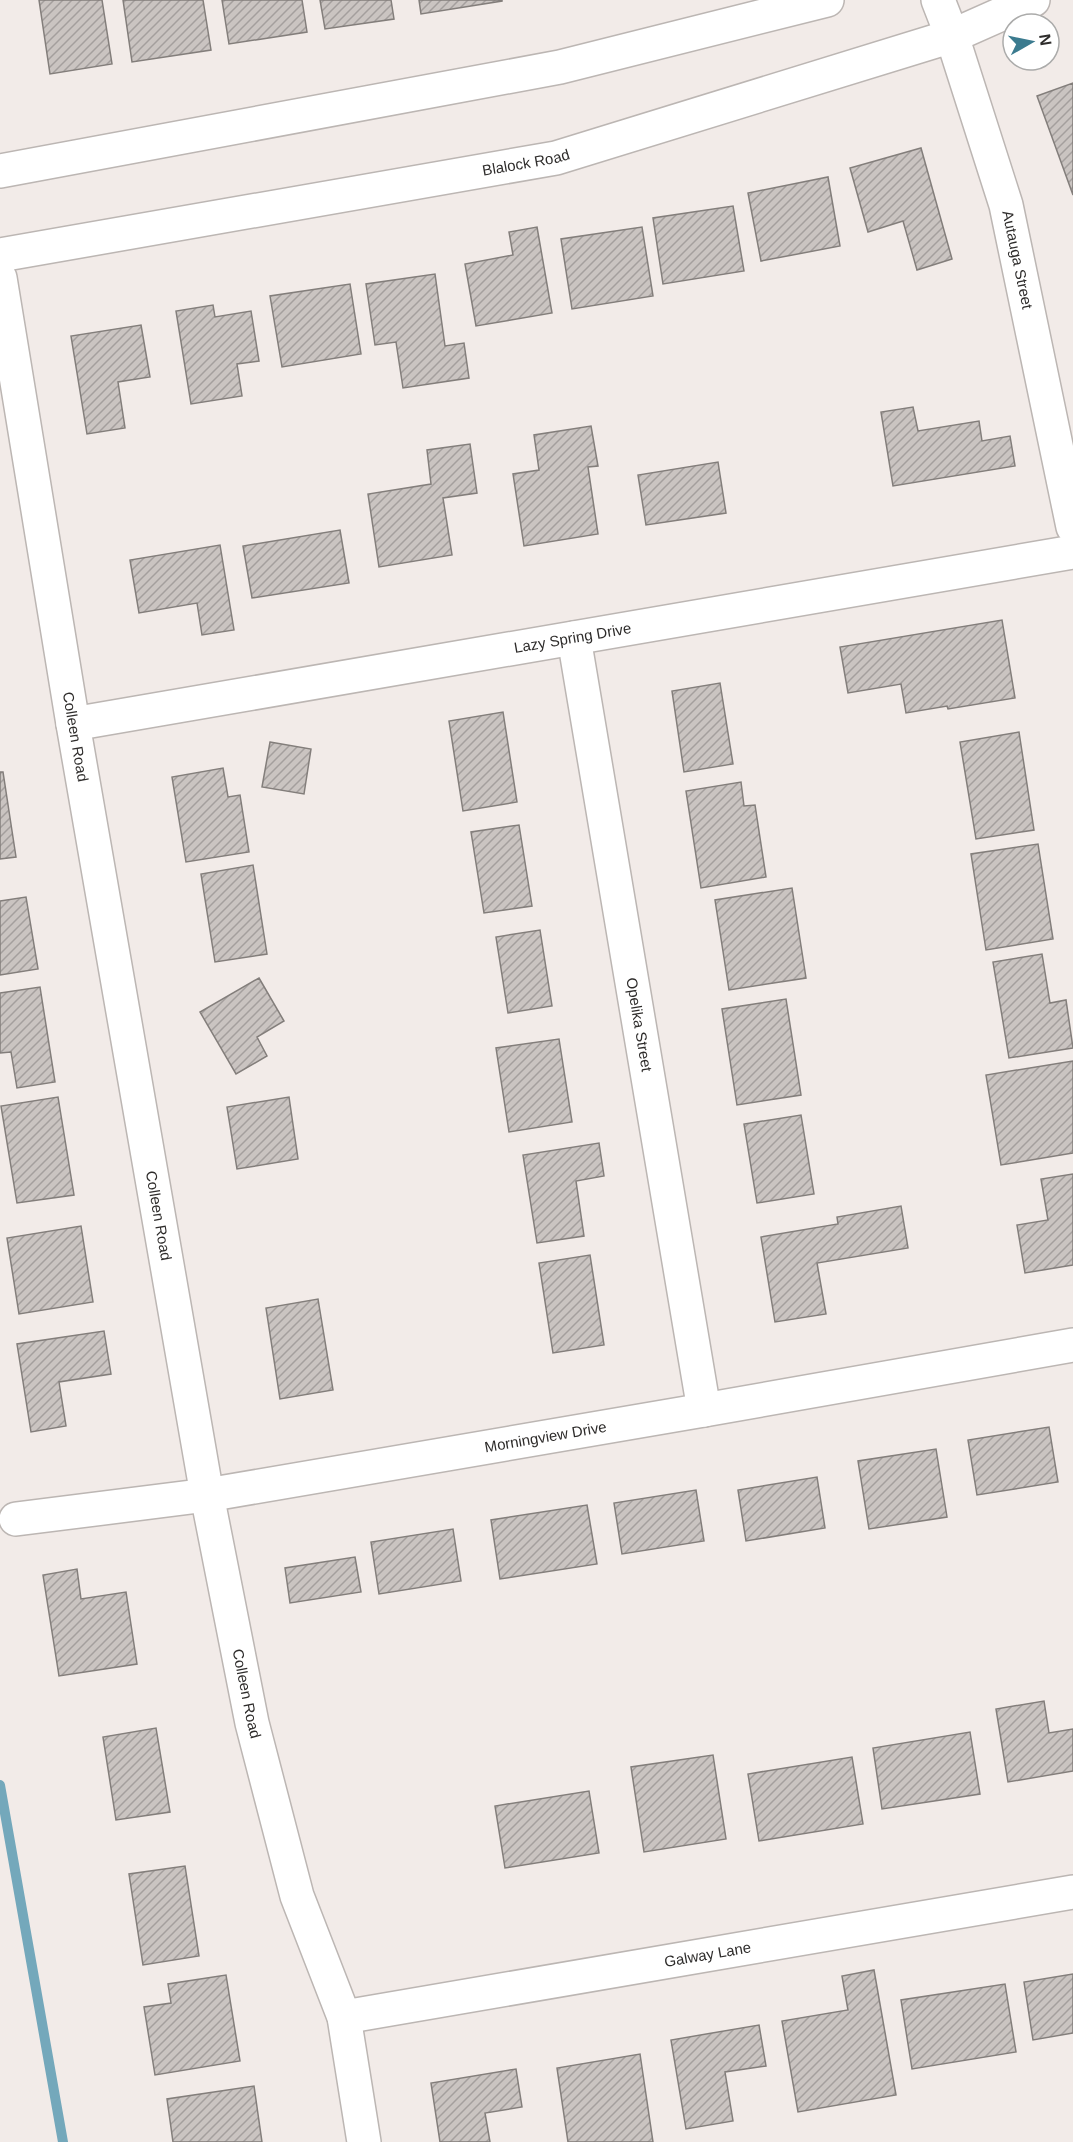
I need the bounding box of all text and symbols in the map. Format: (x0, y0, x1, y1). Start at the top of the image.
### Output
north arrow (1001, 12, 1061, 72)
text: N (1036, 33, 1055, 47)
street label: Blalock Road (481, 145, 572, 179)
street label: Autauga Street (999, 209, 1037, 311)
street label: Lazy Spring Drive (513, 619, 632, 656)
street label: Colleen Road (60, 691, 92, 783)
street label: Opelika Street (623, 976, 656, 1074)
street label: Colleen Road (143, 1169, 175, 1262)
street label: Morningview Drive (483, 1418, 608, 1455)
street label: Colleen Road (230, 1647, 265, 1740)
street label: Galway Lane (663, 1938, 752, 1970)

